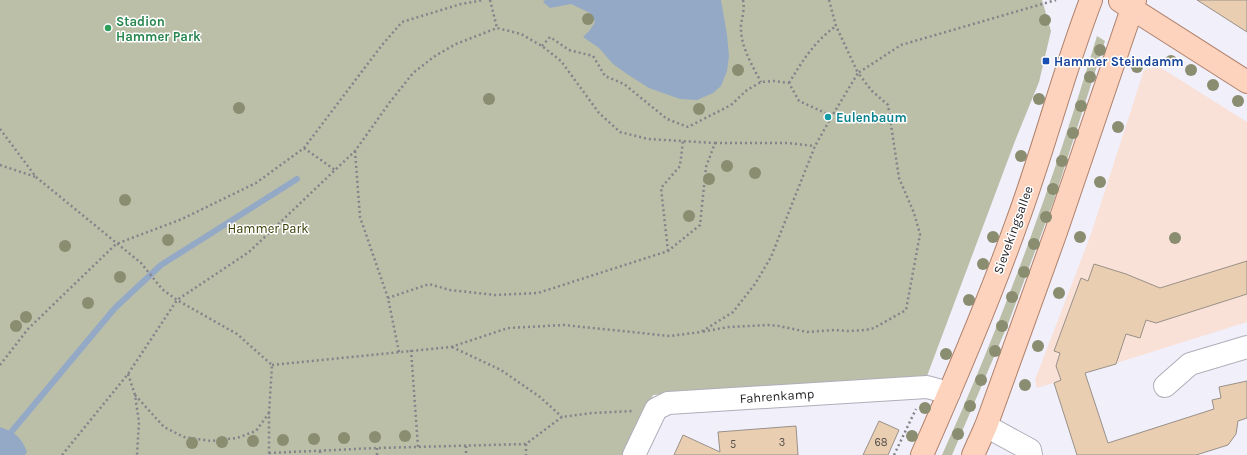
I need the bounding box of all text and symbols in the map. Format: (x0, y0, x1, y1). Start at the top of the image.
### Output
place label: Stadion Hammer Park (116, 14, 201, 44)
marker: Stadion Hammer Park (103, 23, 113, 33)
place label: Hammer Steindamm (1054, 54, 1184, 69)
marker: Hammer Steindamm (1041, 56, 1051, 66)
place label: Eulenbaum (836, 110, 907, 125)
marker: Eulenbaum (823, 112, 833, 122)
street label: Sievekingsallee (990, 184, 1036, 276)
park label: Hammer Park (227, 221, 309, 236)
street label: Fahrenkamp (739, 386, 815, 406)
house number: 3 (779, 436, 785, 449)
house number: 68 (874, 436, 888, 449)
house number: 5 (730, 438, 736, 451)

